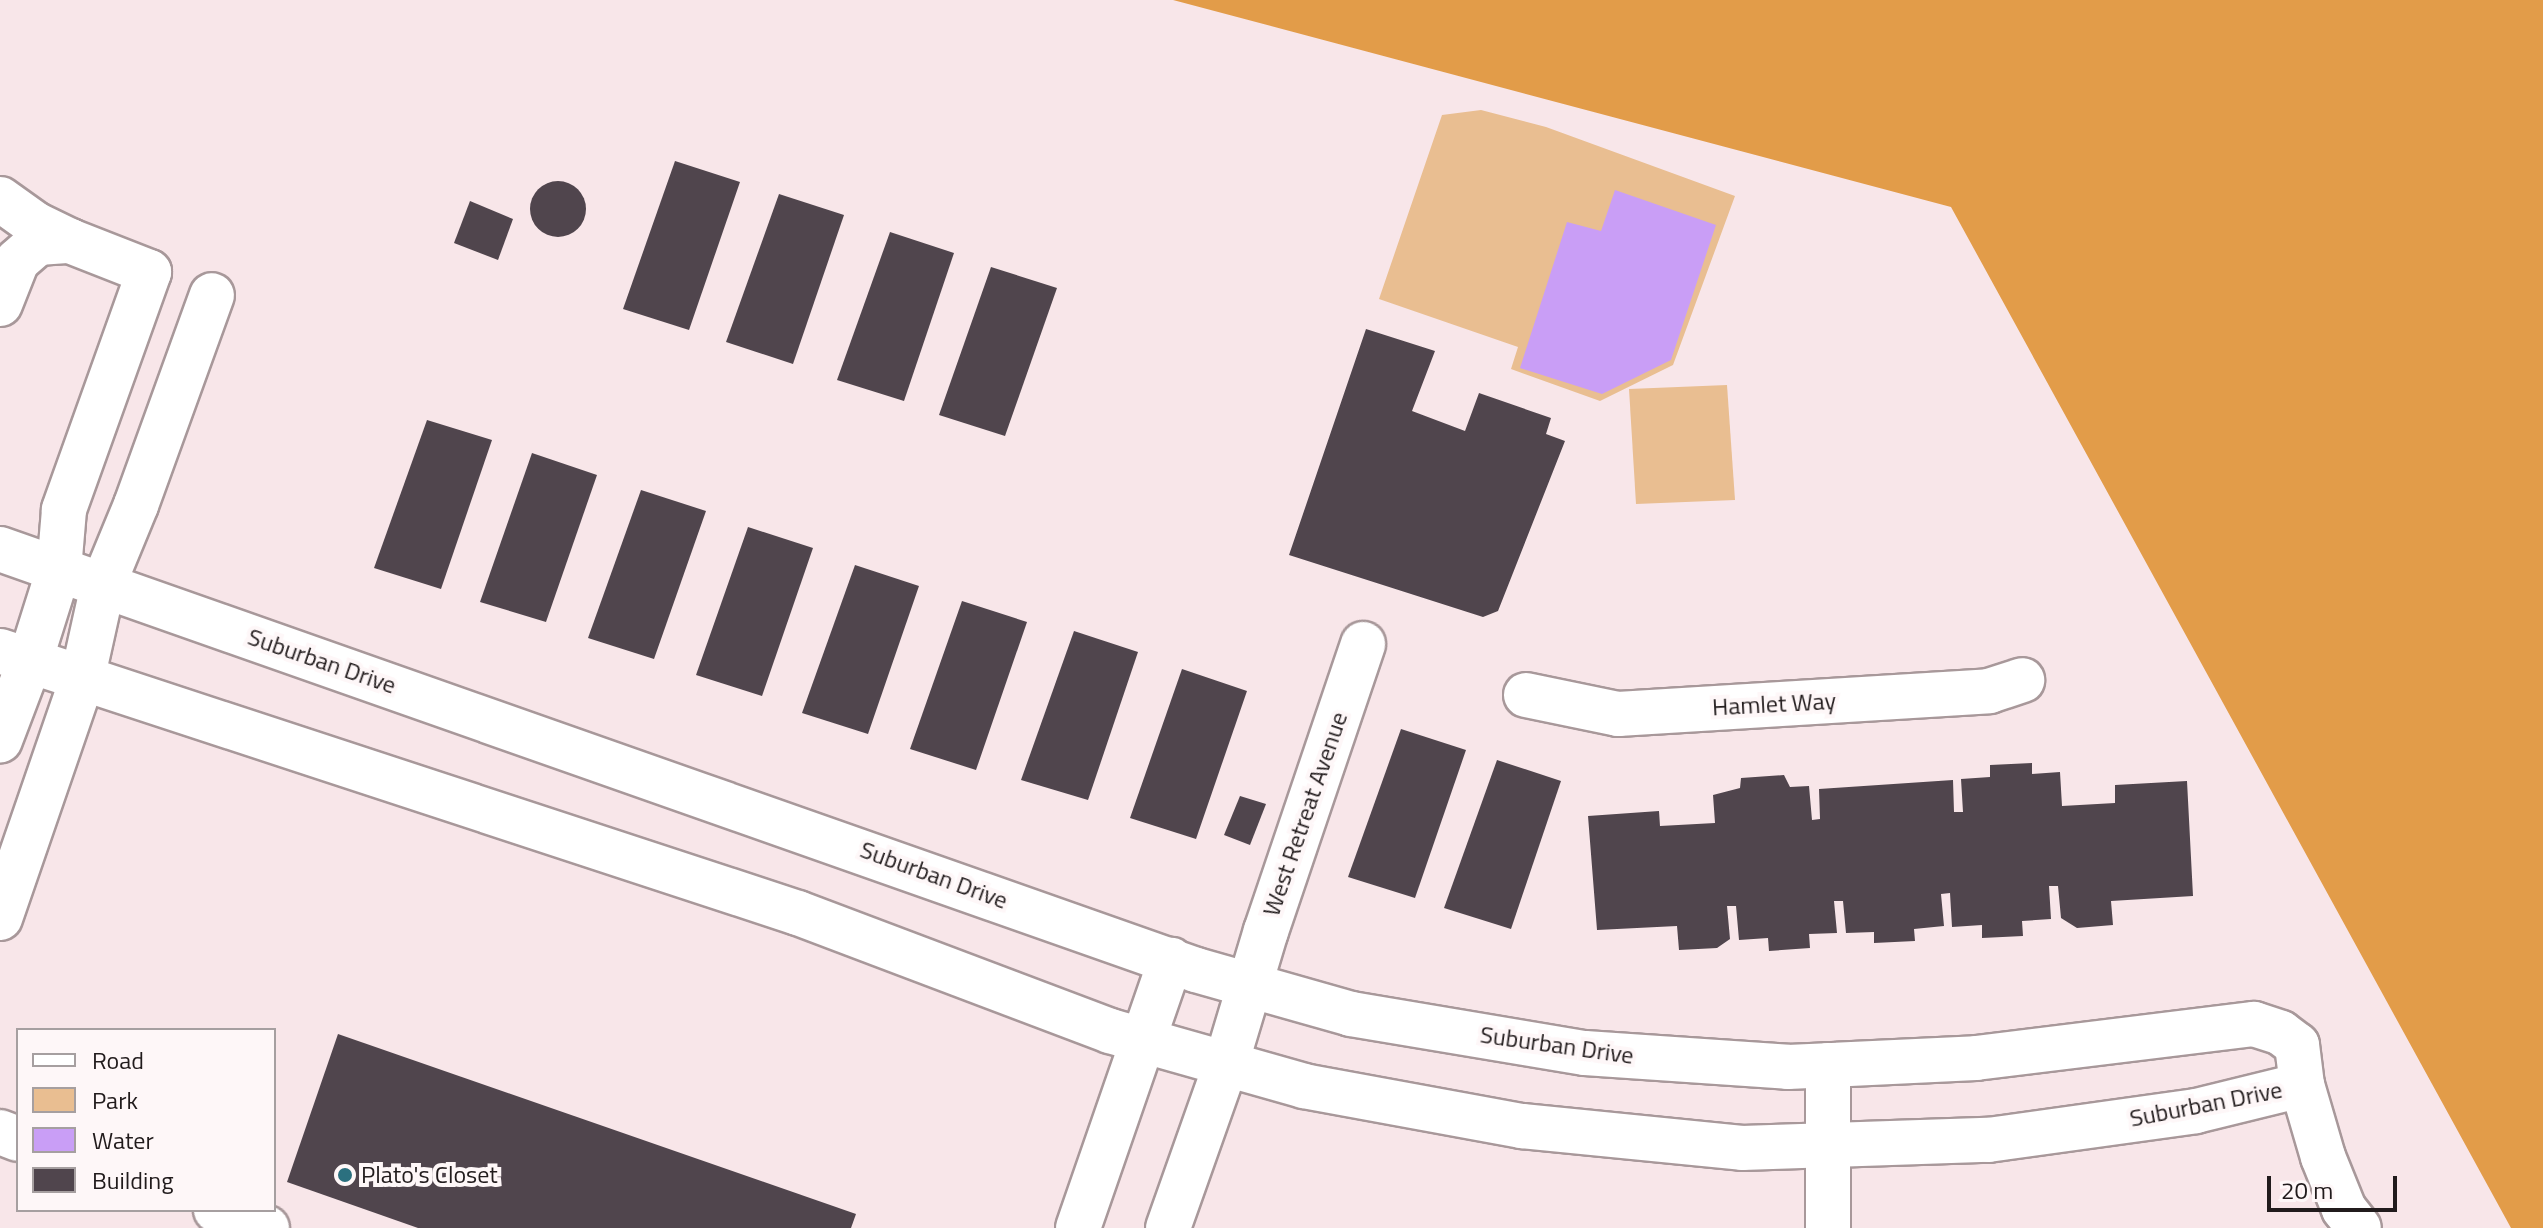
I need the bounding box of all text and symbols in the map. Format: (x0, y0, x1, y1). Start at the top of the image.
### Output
street label: Suburban Drive (244, 622, 400, 700)
street label: Hamlet Way (1711, 686, 1837, 722)
street label: West Retreat Avenue (1257, 708, 1353, 920)
street label: Suburban Drive (856, 835, 1012, 915)
street label: Suburban Drive (1478, 1020, 1636, 1070)
legend (16, 1028, 276, 1212)
text: Road (92, 1042, 144, 1078)
street label: Suburban Drive (2127, 1075, 2285, 1133)
text: Park (92, 1082, 138, 1118)
text: Water (92, 1122, 154, 1158)
scale bar (2271, 1160, 2401, 1210)
place label: Plato's Closet (361, 1161, 498, 1189)
text: Building (92, 1162, 174, 1198)
marker: Plato's Closet (336, 1166, 354, 1184)
text: 20 m (2281, 1172, 2333, 1208)

